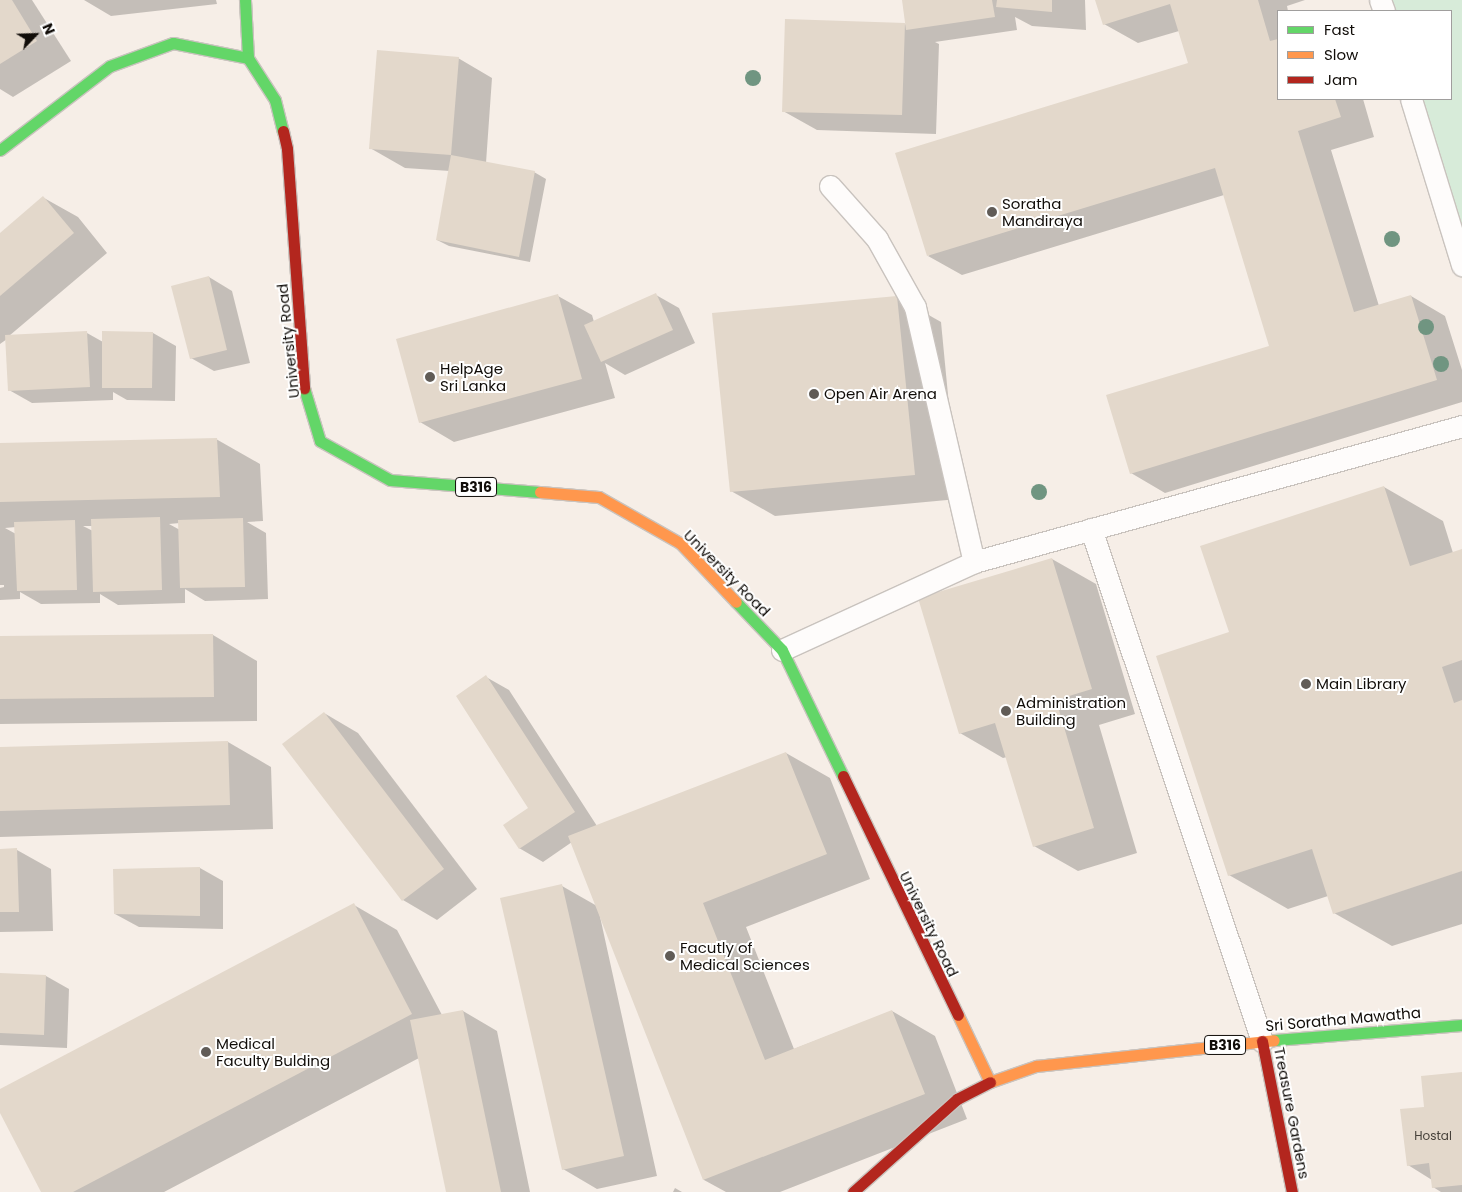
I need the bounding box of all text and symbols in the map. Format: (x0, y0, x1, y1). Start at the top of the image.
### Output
north arrow (10, 10, 60, 60)
legend (1277, 10, 1452, 100)
text: Fast (1324, 19, 1355, 40)
text: N (37, 20, 60, 38)
text: Slow (1324, 44, 1358, 65)
text: Jam (1324, 69, 1358, 90)
place label: Soratha Mandiraya (1002, 194, 1083, 229)
marker: Soratha Mandiraya (986, 206, 998, 218)
street label: University Road (273, 283, 303, 399)
place label: HelpAge Sri Lanka (440, 359, 506, 394)
marker: HelpAge Sri Lanka (424, 371, 436, 383)
place label: Open Air Arena (824, 385, 937, 403)
marker: Open Air Arena (808, 388, 820, 400)
road number: B316 (455, 476, 497, 498)
street label: University Road (680, 526, 774, 620)
place label: Main Library (1316, 675, 1406, 693)
marker: Main Library (1300, 678, 1312, 690)
place label: Administration Building (1016, 693, 1126, 728)
marker: Administration Building (1000, 705, 1012, 717)
street label: University Road (896, 868, 962, 980)
place label: Facutly of Medical Sciences (680, 938, 810, 973)
marker: Facutly of Medical Sciences (664, 950, 676, 962)
street label: Sri Soratha Mawatha (1264, 1003, 1422, 1035)
place label: Medical Faculty Bulding (216, 1034, 330, 1069)
road number: B316 (1204, 1034, 1246, 1056)
marker: Medical Faculty Bulding (200, 1046, 212, 1058)
street label: Treasure Gardens (1270, 1046, 1314, 1180)
house number: Hostal (1414, 1129, 1452, 1143)

